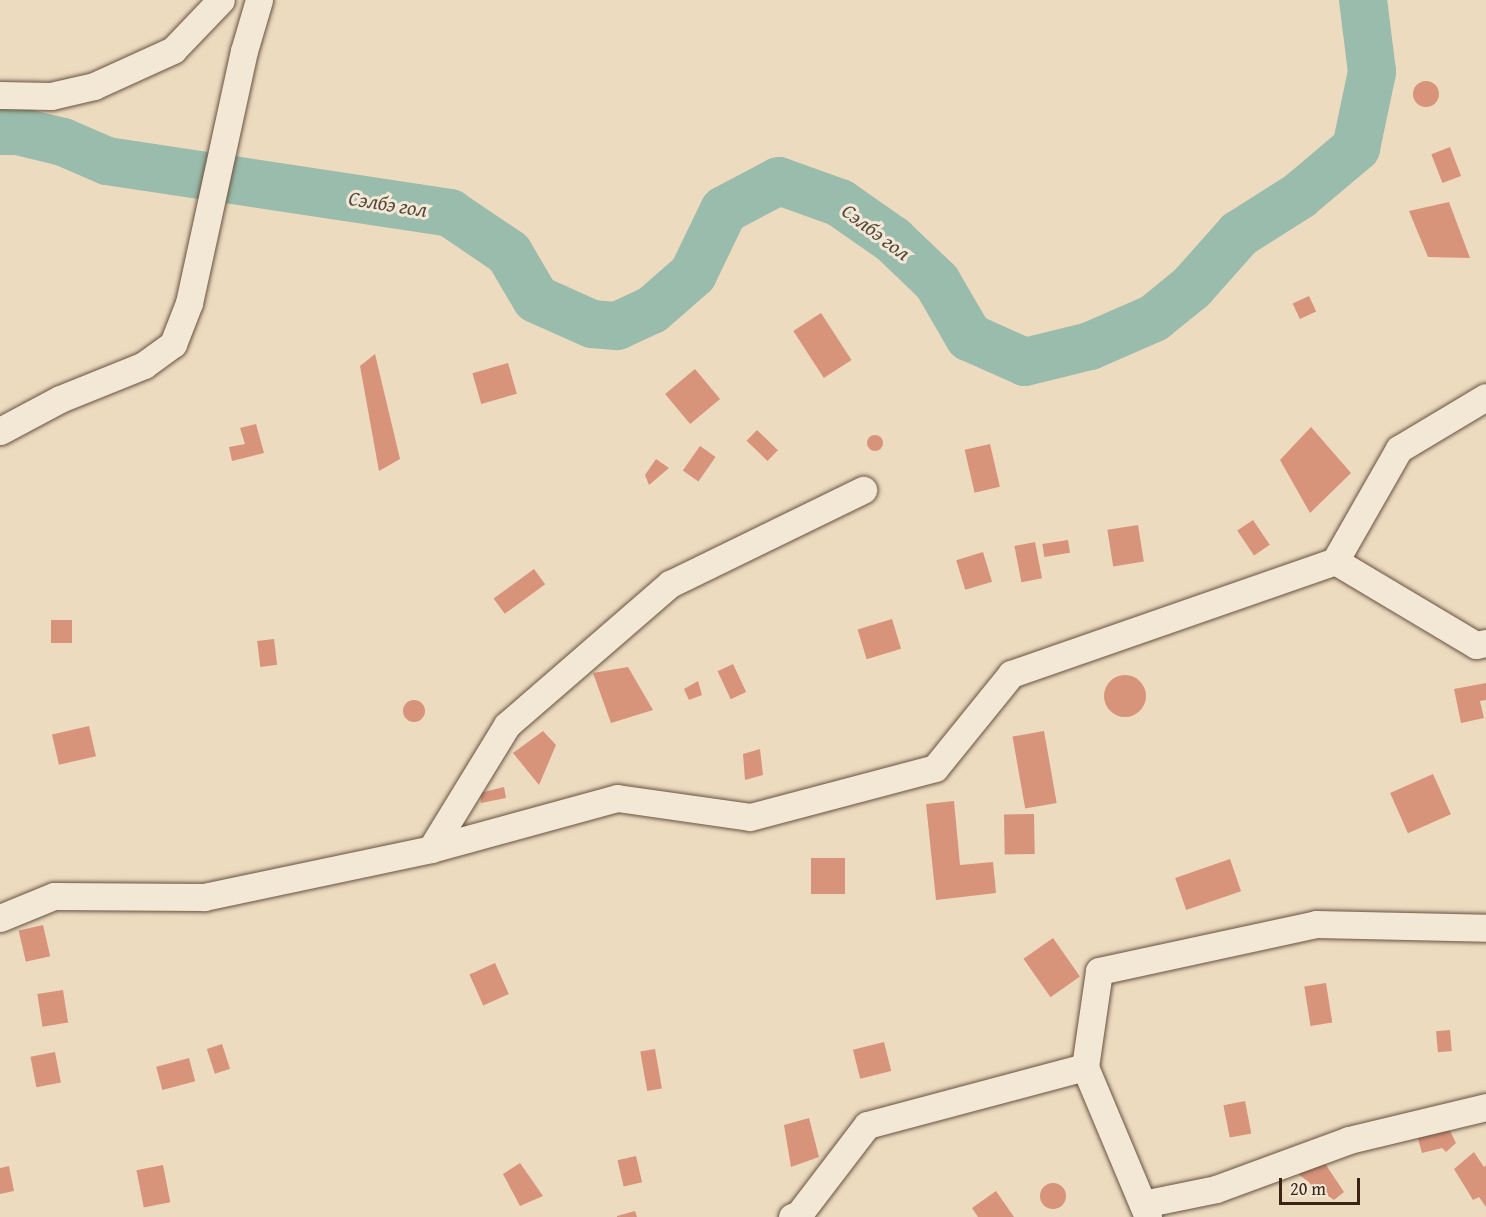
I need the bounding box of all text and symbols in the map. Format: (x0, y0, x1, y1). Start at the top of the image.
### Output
water label: Сэлбэ гол (347, 185, 429, 223)
water label: Сэлбэ гол (837, 198, 915, 266)
scale bar (1282, 1166, 1363, 1204)
text: 20 m (1290, 1175, 1326, 1202)

